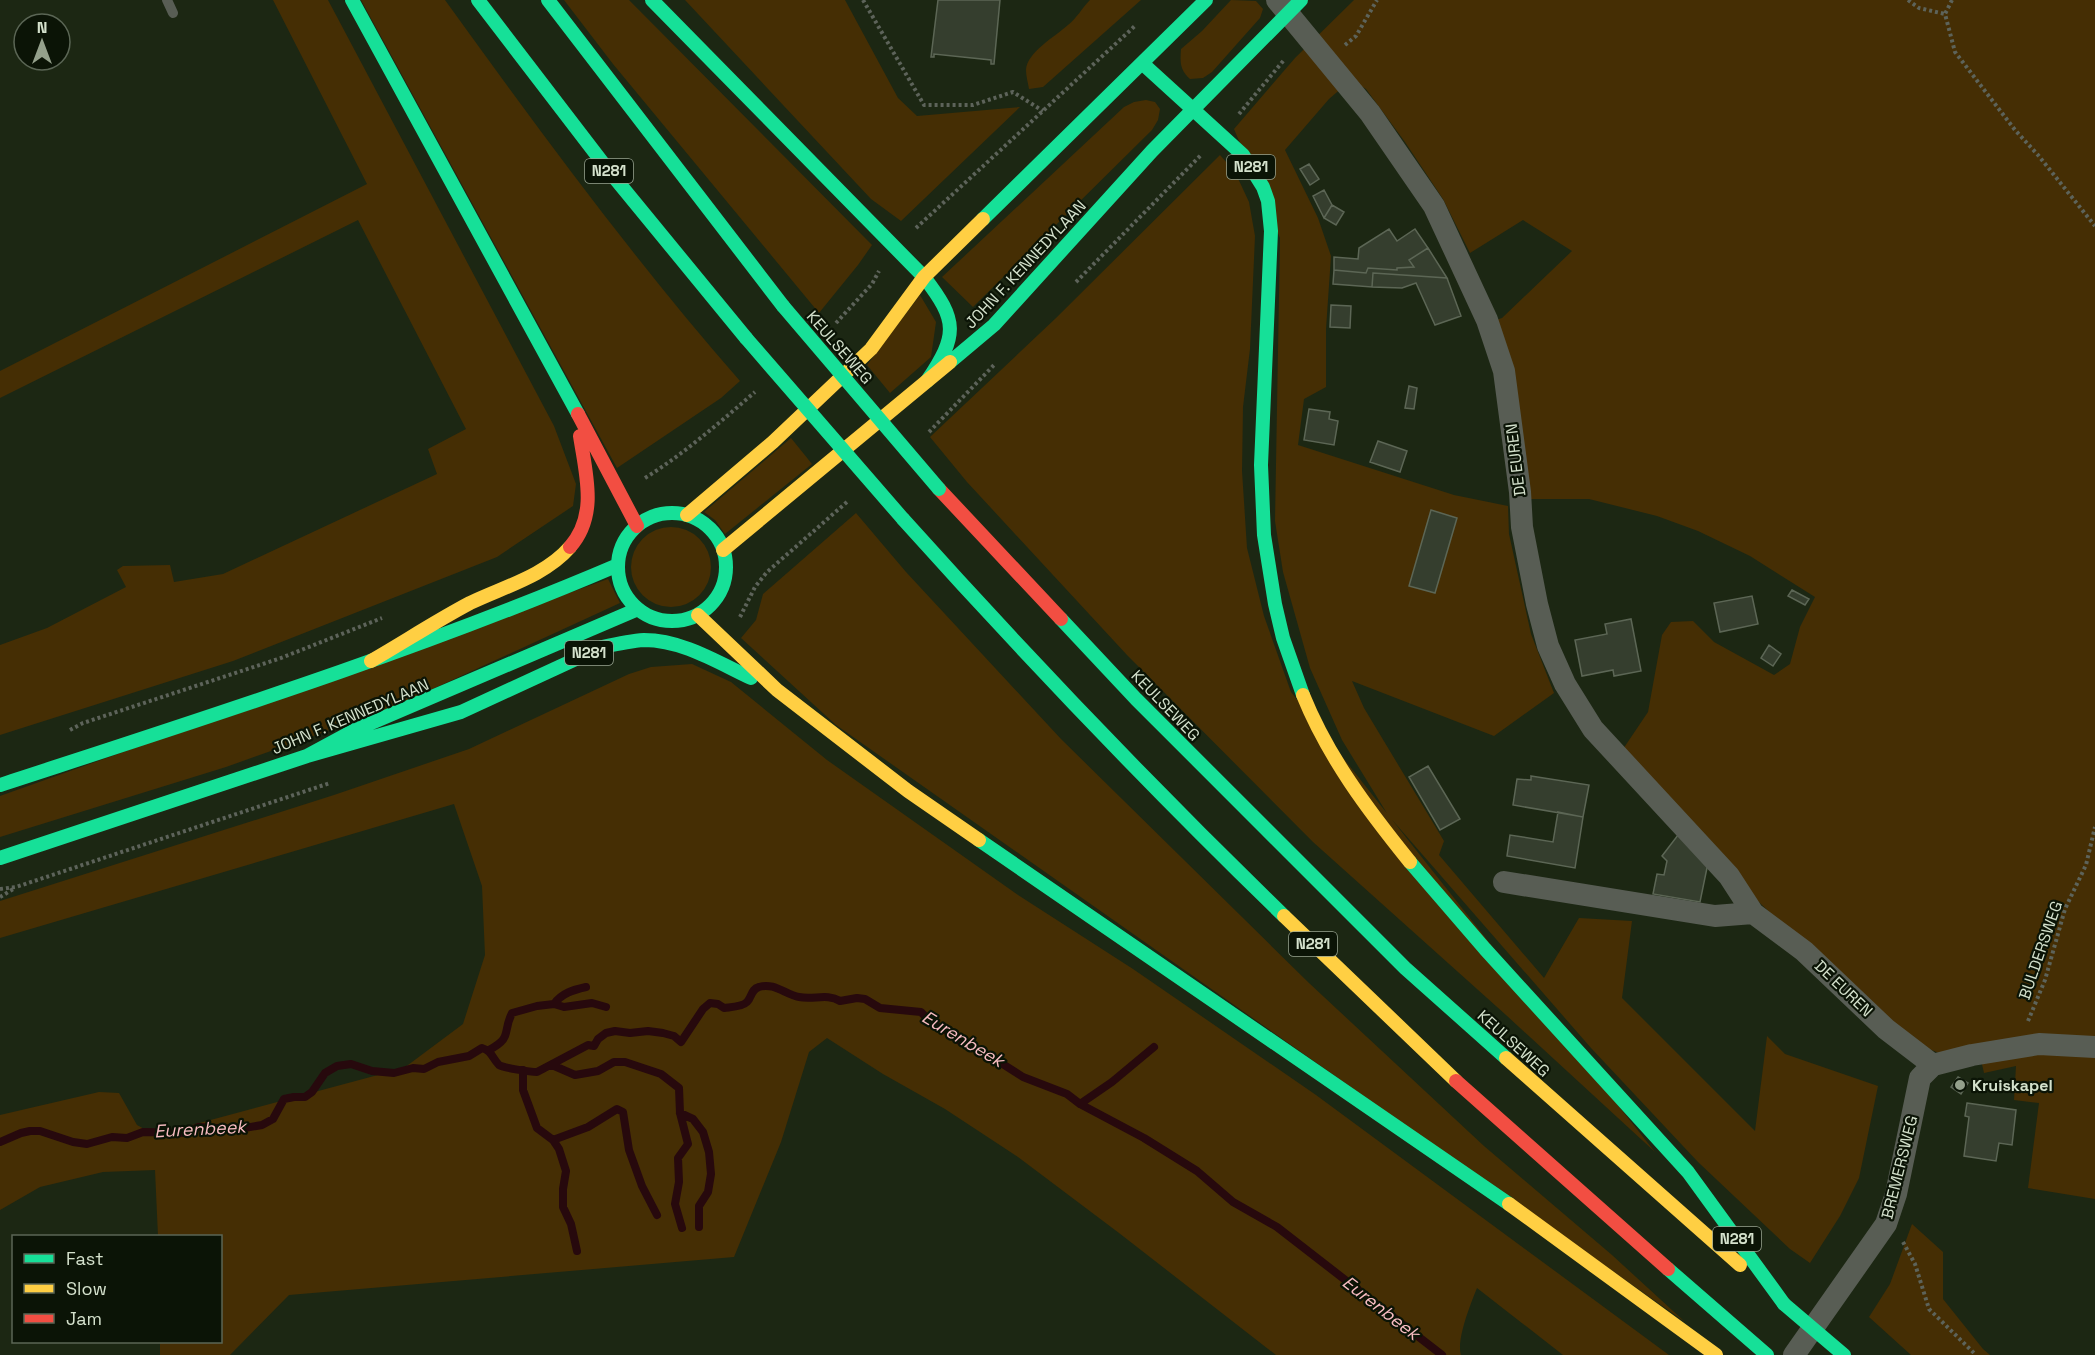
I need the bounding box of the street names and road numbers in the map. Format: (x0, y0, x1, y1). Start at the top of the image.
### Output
road number: N281 (1227, 155, 1275, 179)
road number: N281 (585, 159, 633, 183)
street label: JOHN F. KENNEDYLAAN (960, 195, 1091, 333)
street label: KEULSEWEG (802, 306, 877, 388)
street label: DE EUREN (1501, 422, 1530, 498)
road number: N281 (565, 641, 613, 665)
street label: KEULSEWEG (1127, 665, 1205, 745)
street label: JOHN F. KENNEDYLAAN (268, 674, 432, 759)
street label: BULDERSWEG (2014, 898, 2067, 1002)
road number: N281 (1289, 932, 1337, 956)
street label: DE EUREN (1810, 955, 1877, 1021)
street label: KEULSEWEG (1473, 1005, 1554, 1081)
street label: BREMERSWEG (1876, 1113, 1922, 1221)
road number: N281 (1713, 1227, 1761, 1251)

